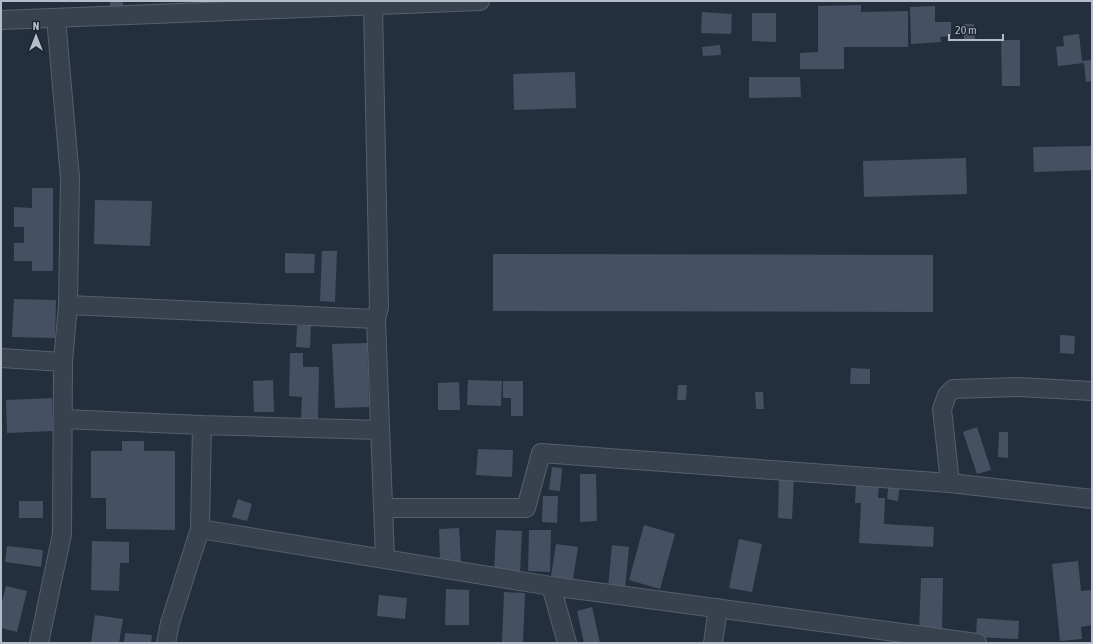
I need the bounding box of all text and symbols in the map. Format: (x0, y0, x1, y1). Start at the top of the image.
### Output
north arrow (16, 16, 56, 56)
scale bar (949, 16, 1003, 42)
text: N (33, 20, 39, 32)
text: 20 m (955, 23, 977, 37)

